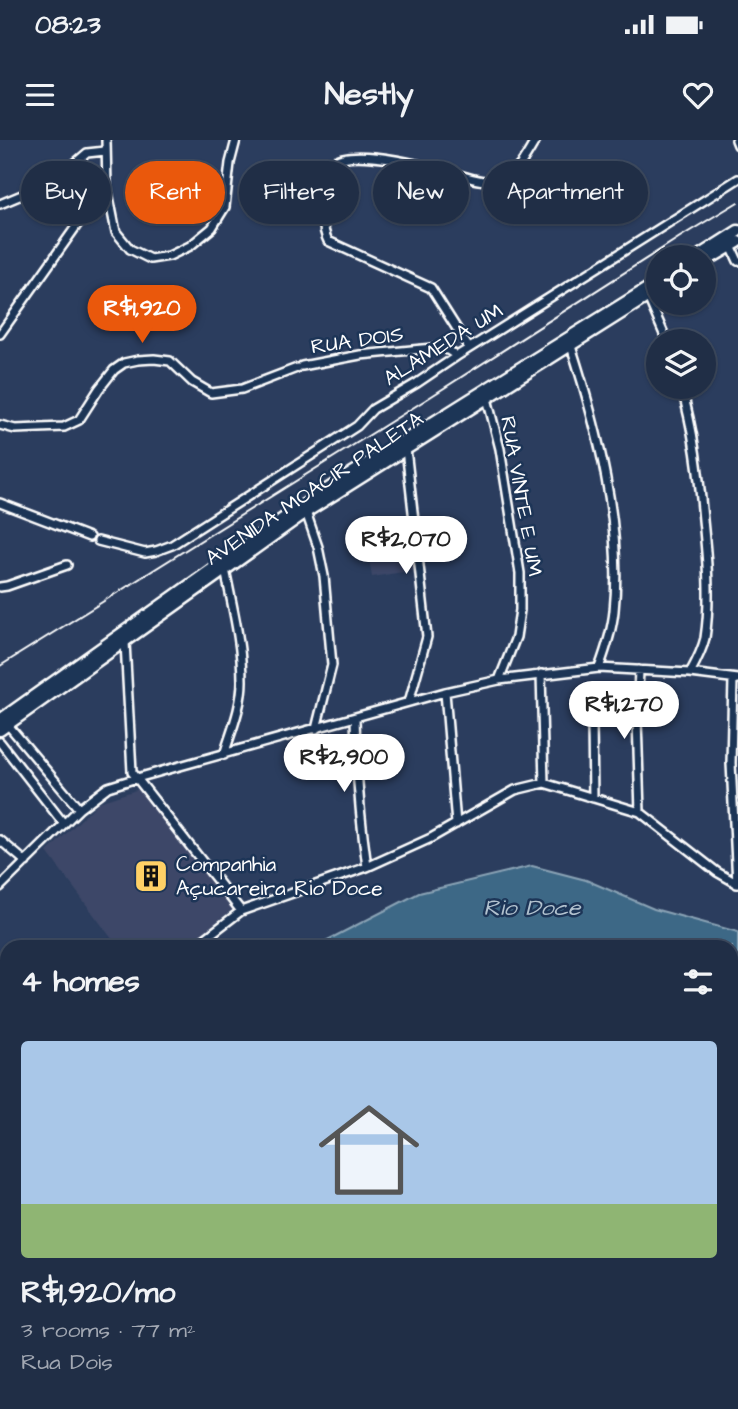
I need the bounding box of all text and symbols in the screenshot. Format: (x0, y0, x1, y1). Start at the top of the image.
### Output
text: 08:23 (35, 7, 101, 43)
text: Nestly (325, 72, 413, 117)
icon: menu (21, 76, 59, 114)
icon: heart (679, 76, 717, 114)
chip: Buy (21, 161, 111, 224)
chip: Rent (125, 161, 225, 224)
chip: Filters (239, 161, 359, 224)
chip: New (373, 161, 469, 224)
chip: Apartment (483, 161, 648, 224)
map controls (646, 245, 716, 399)
button: locate (646, 245, 716, 315)
pin: R$1,920 (77, 286, 207, 345)
text: R$1,920 (104, 292, 181, 324)
street label: ALAMEDA UM (378, 296, 509, 393)
street label: RUA DOIS (309, 320, 405, 361)
button: layers (646, 329, 716, 399)
street label: AVENIDA MOACIR PALETA (199, 404, 430, 572)
street label: RUA VINTE E UM (493, 414, 550, 578)
pin: R$2,070 (341, 516, 471, 576)
text: R$2,070 (361, 523, 451, 555)
pin: R$1,270 (559, 682, 689, 741)
text: R$1,270 (585, 688, 663, 720)
pin: R$2,900 (279, 734, 409, 794)
text: R$2,900 (300, 741, 388, 773)
place label: Companhia Açucareira Rio Doce (176, 850, 383, 903)
building icon: Companhia Açucareira Rio Doce (132, 857, 170, 895)
water label: Rio Doce (484, 892, 582, 924)
text: 4 homes (21, 961, 140, 1003)
icon: filters (679, 963, 717, 1001)
icon: home (306, 1087, 432, 1213)
text: R$1,920/mo (21, 1272, 175, 1314)
text: 3 rooms · 77 m² (21, 1314, 196, 1346)
text: Rua Dois (21, 1346, 113, 1378)

